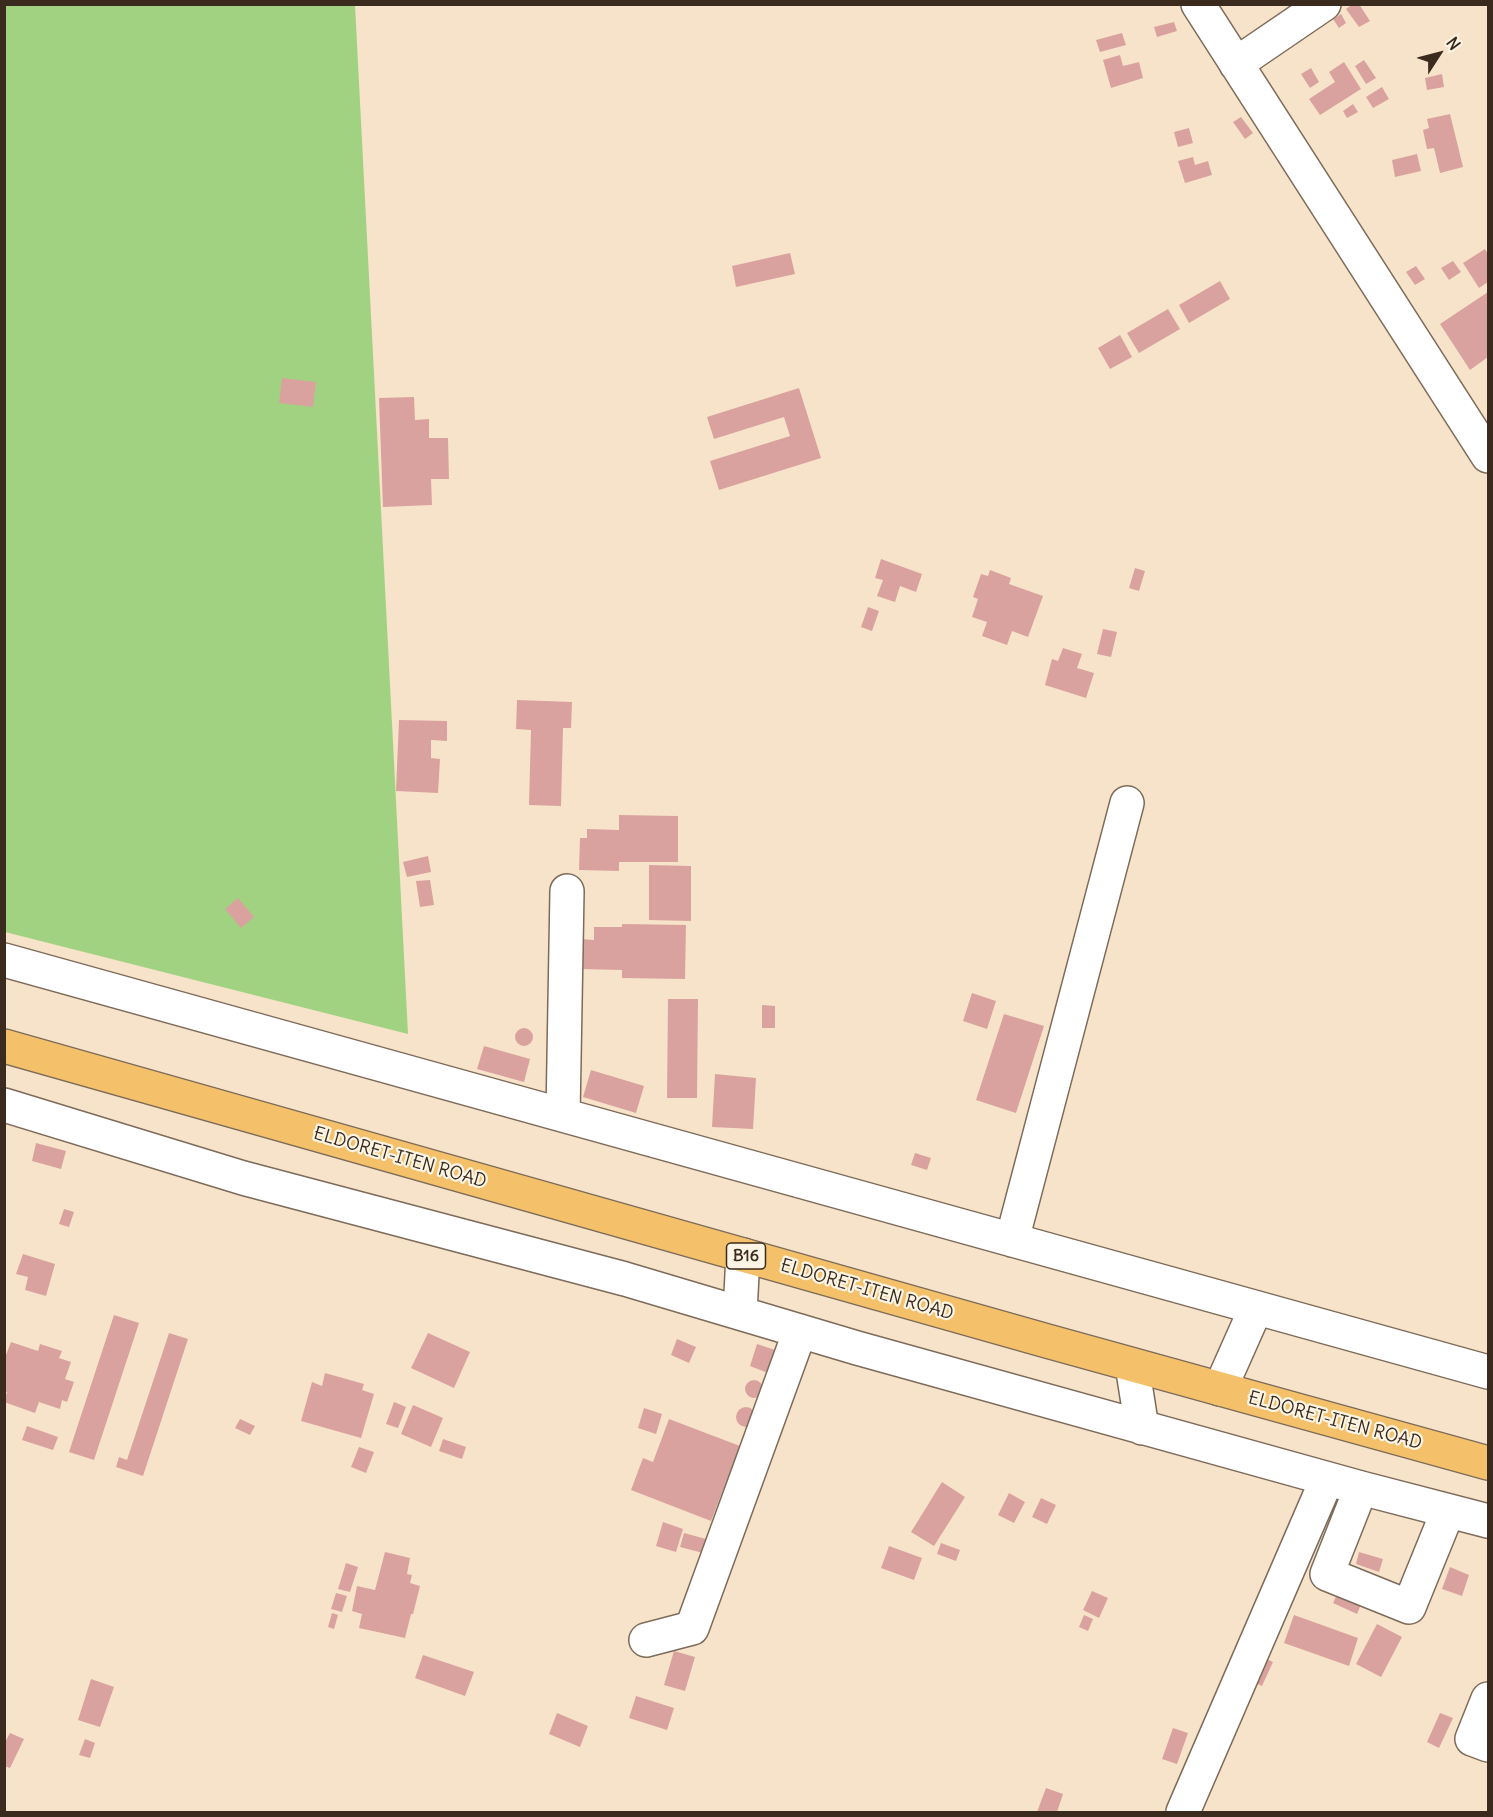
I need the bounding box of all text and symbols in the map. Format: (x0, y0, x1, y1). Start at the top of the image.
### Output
north arrow (1409, 24, 1469, 84)
text: N (1442, 33, 1465, 54)
street label: ELDORET-ITEN ROAD (311, 1123, 489, 1193)
road number: B16 (726, 1243, 766, 1269)
street label: ELDORET-ITEN ROAD (778, 1255, 956, 1325)
street label: ELDORET-ITEN ROAD (1246, 1387, 1424, 1455)

